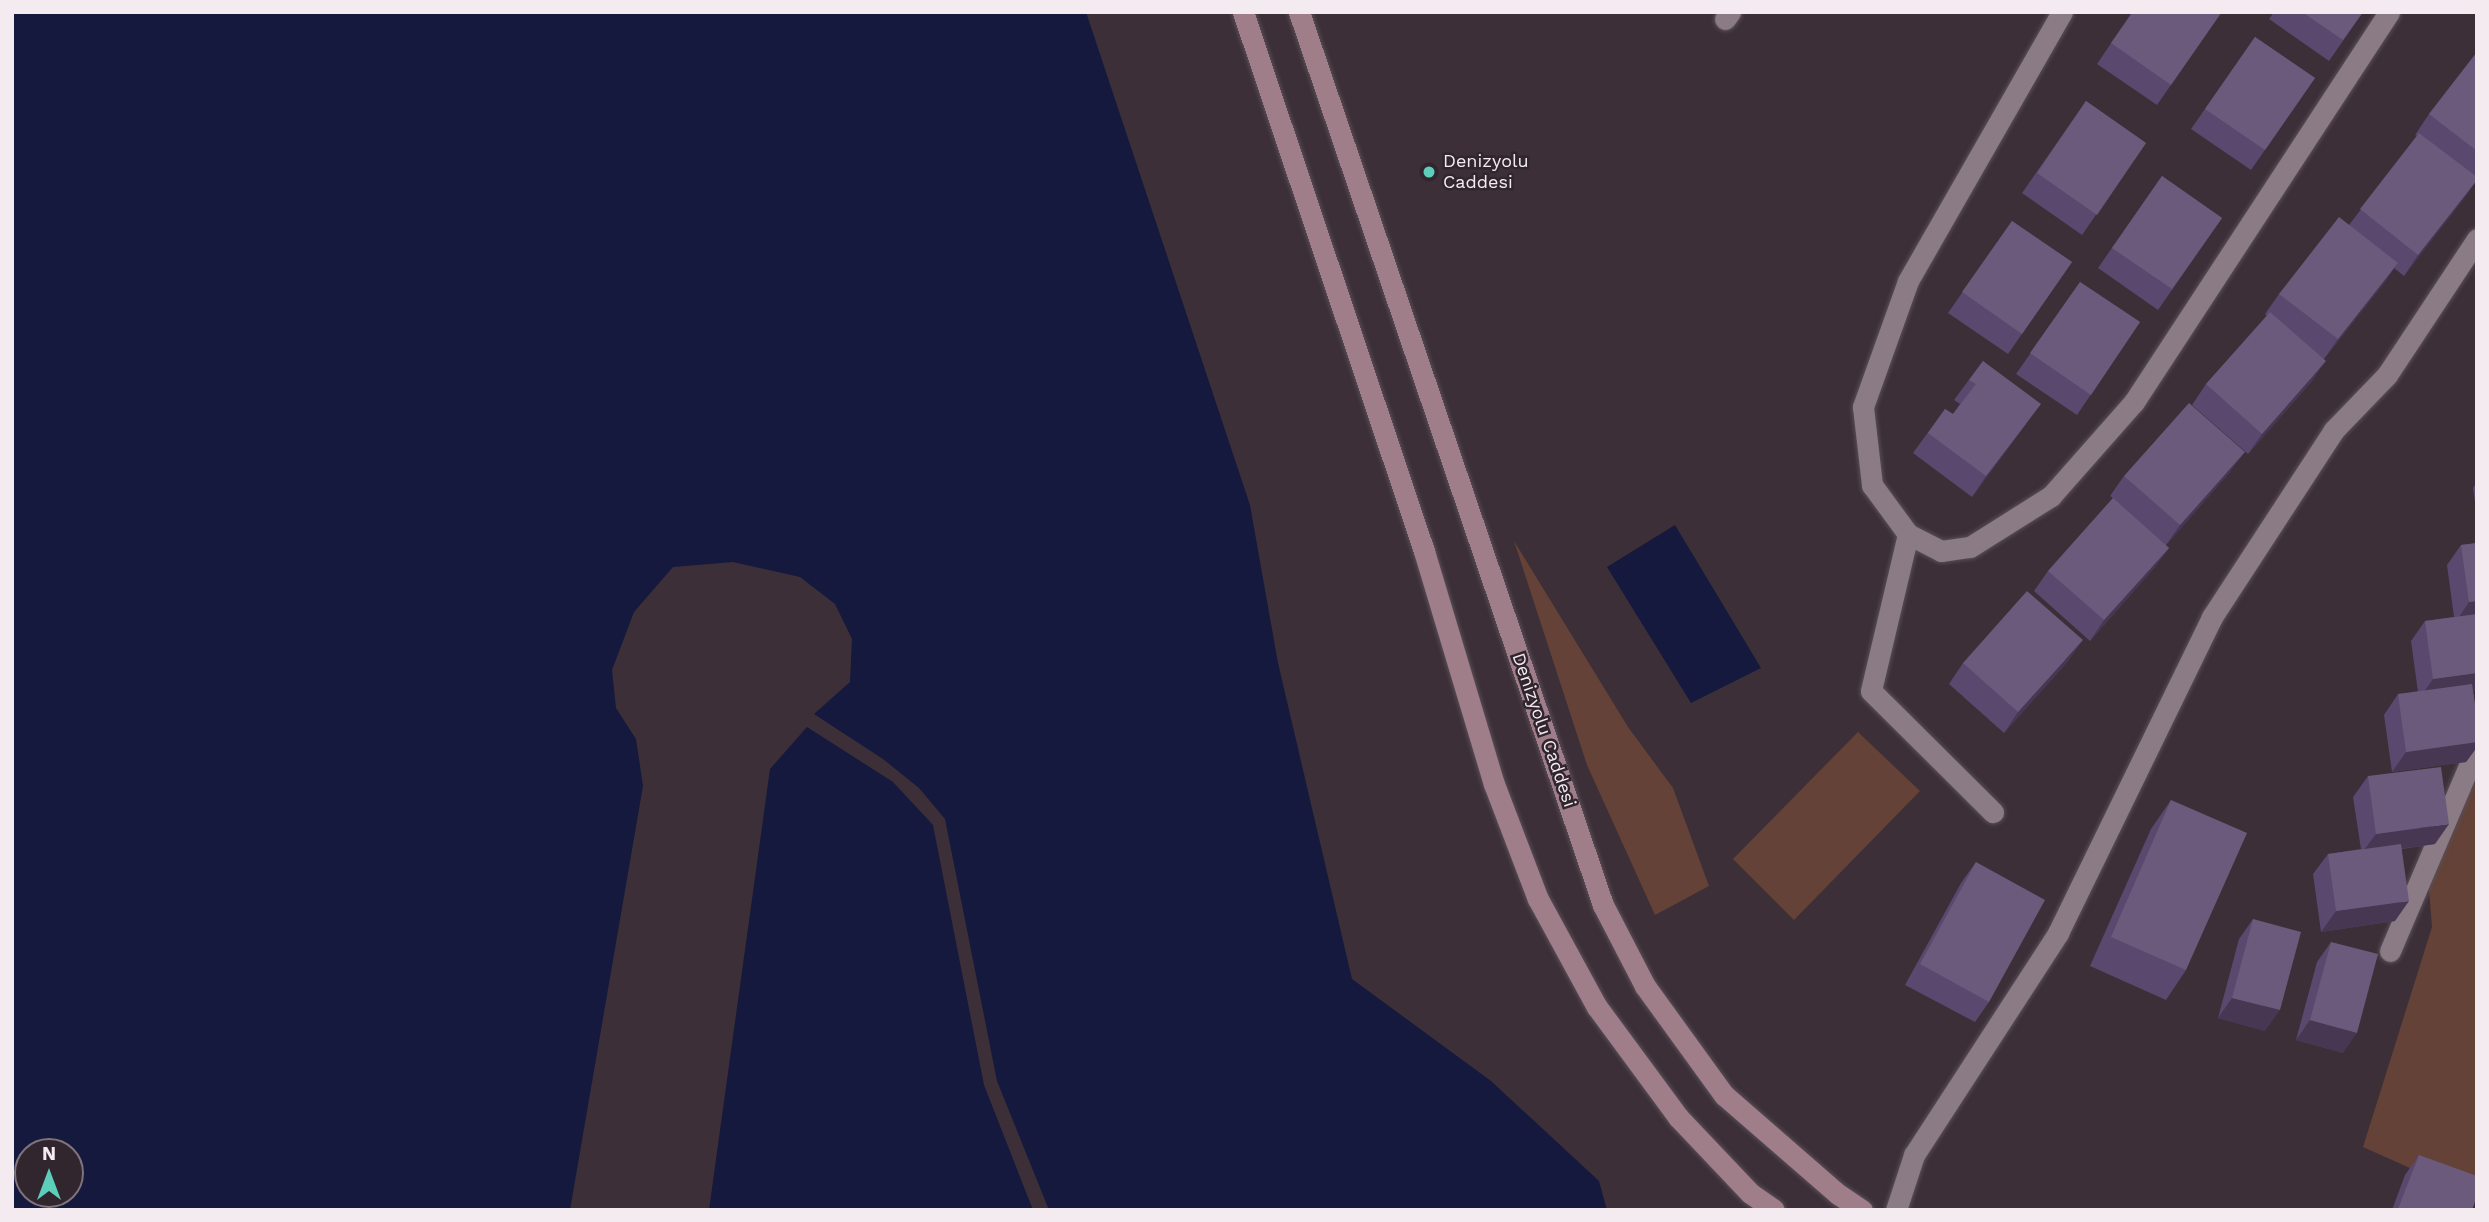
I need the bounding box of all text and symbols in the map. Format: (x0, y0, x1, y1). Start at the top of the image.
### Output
place label: Denizyolu Caddesi (1443, 151, 1529, 194)
marker: Denizyolu Caddesi (1421, 164, 1437, 180)
street label: Denizyolu Caddesi (1507, 650, 1581, 810)
north arrow (14, 1138, 84, 1208)
text: N (42, 1142, 56, 1165)

